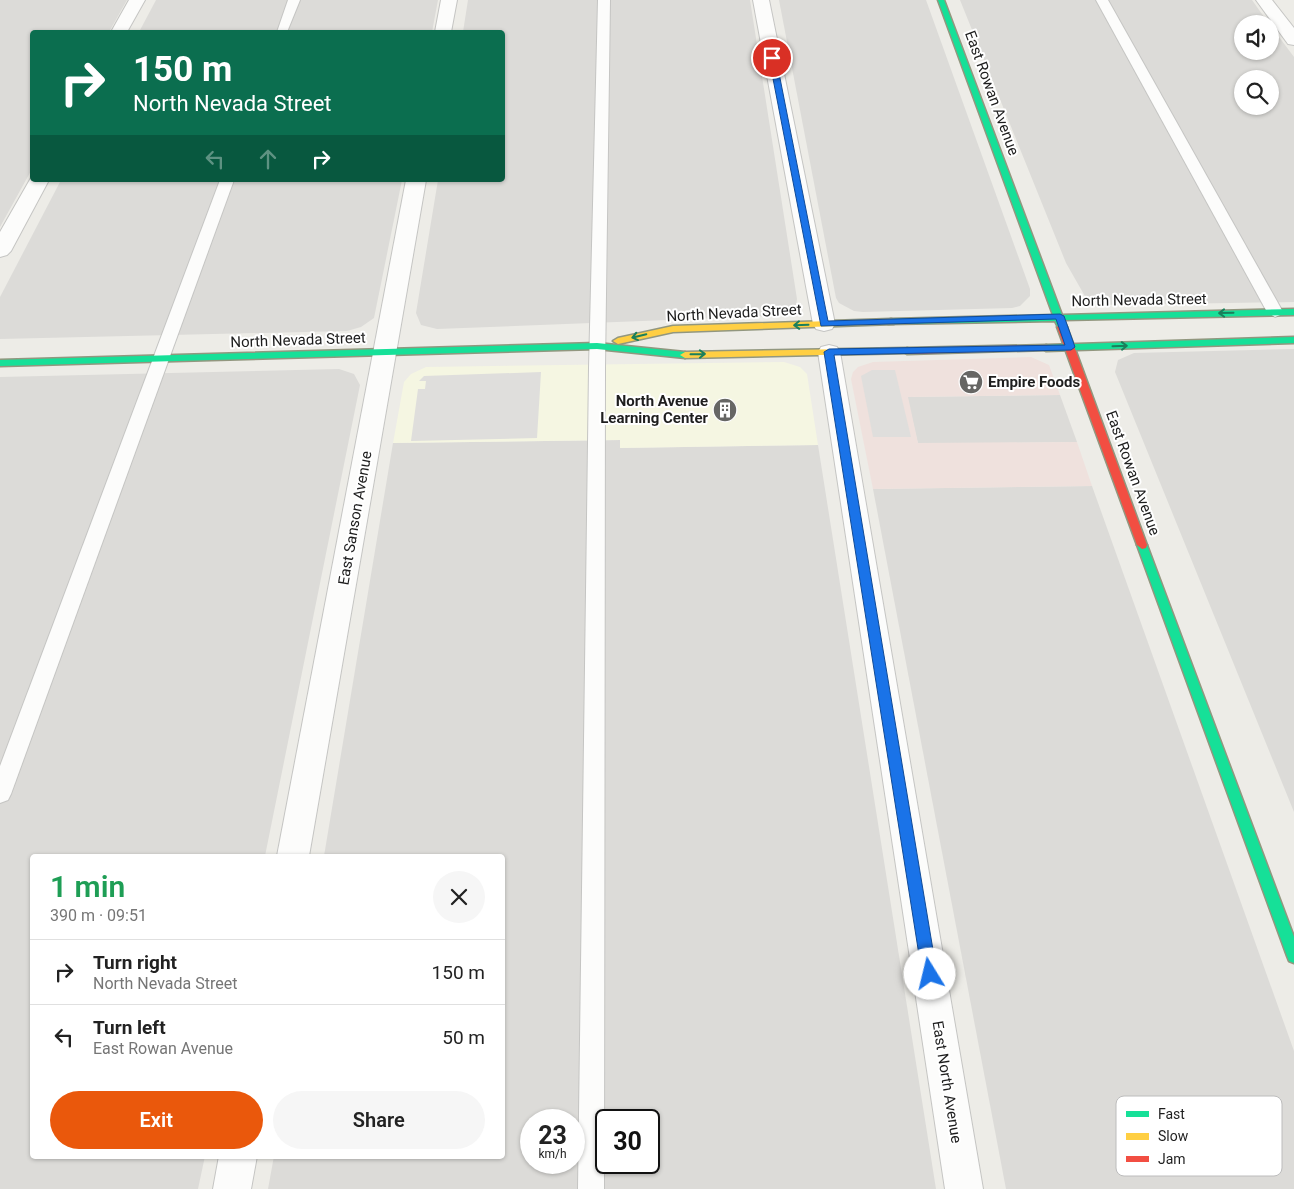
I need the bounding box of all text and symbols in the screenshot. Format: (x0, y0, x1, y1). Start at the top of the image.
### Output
map controls (1234, 15, 1279, 115)
button: sound (1234, 15, 1279, 60)
street label: East Rowan Avenue (961, 28, 1023, 158)
pin (751, 37, 793, 79)
icon: arrive (758, 44, 786, 72)
text: 150 m (133, 49, 232, 90)
icon: right (50, 50, 115, 115)
button: search (1234, 70, 1279, 115)
text: North Nevada Street (133, 91, 332, 116)
icon: left (201, 145, 229, 173)
icon: ahead (254, 145, 282, 173)
icon: right (307, 145, 335, 173)
street label: North Nevada Street (1071, 290, 1207, 310)
street label: North Nevada Street (666, 300, 802, 326)
one-way arrow (1219, 308, 1235, 318)
one-way arrow (793, 320, 810, 330)
street label: North Nevada Street (230, 329, 366, 351)
one-way arrow (632, 332, 648, 341)
one-way arrow (1111, 341, 1127, 350)
one-way arrow (690, 349, 706, 359)
supermarket icon: Empire Foods (958, 369, 984, 395)
place label: Empire Foods (988, 373, 1080, 391)
place label: North Avenue Learning Center (600, 392, 709, 427)
building icon: North Avenue Learning Center (712, 397, 738, 423)
street label: East Rowan Avenue (1102, 408, 1164, 538)
street label: East Sanson Avenue (334, 450, 376, 586)
text: 1 min (50, 869, 125, 904)
button: close (433, 871, 485, 923)
text: 390 m · 09:51 (50, 906, 147, 925)
position arrow (903, 947, 955, 999)
text: Turn right (93, 951, 177, 974)
icon: right (50, 958, 78, 986)
text: 150 m (432, 961, 485, 984)
text: North Nevada Street (93, 974, 237, 993)
text: Turn left (93, 1016, 166, 1039)
street label: East North Avenue (928, 1020, 966, 1145)
icon: left (50, 1023, 78, 1051)
text: 50 m (442, 1026, 485, 1049)
text: East Rowan Avenue (93, 1039, 233, 1058)
button: Exit (50, 1091, 263, 1149)
button: Share (273, 1091, 485, 1149)
legend (1116, 1096, 1282, 1176)
text: Fast (1158, 1106, 1185, 1122)
speed limit sign: 30 (595, 1109, 660, 1174)
text: 23 (538, 1121, 567, 1150)
text: Slow (1158, 1128, 1189, 1144)
text: km/h (538, 1147, 567, 1161)
text: Jam (1158, 1151, 1186, 1167)

